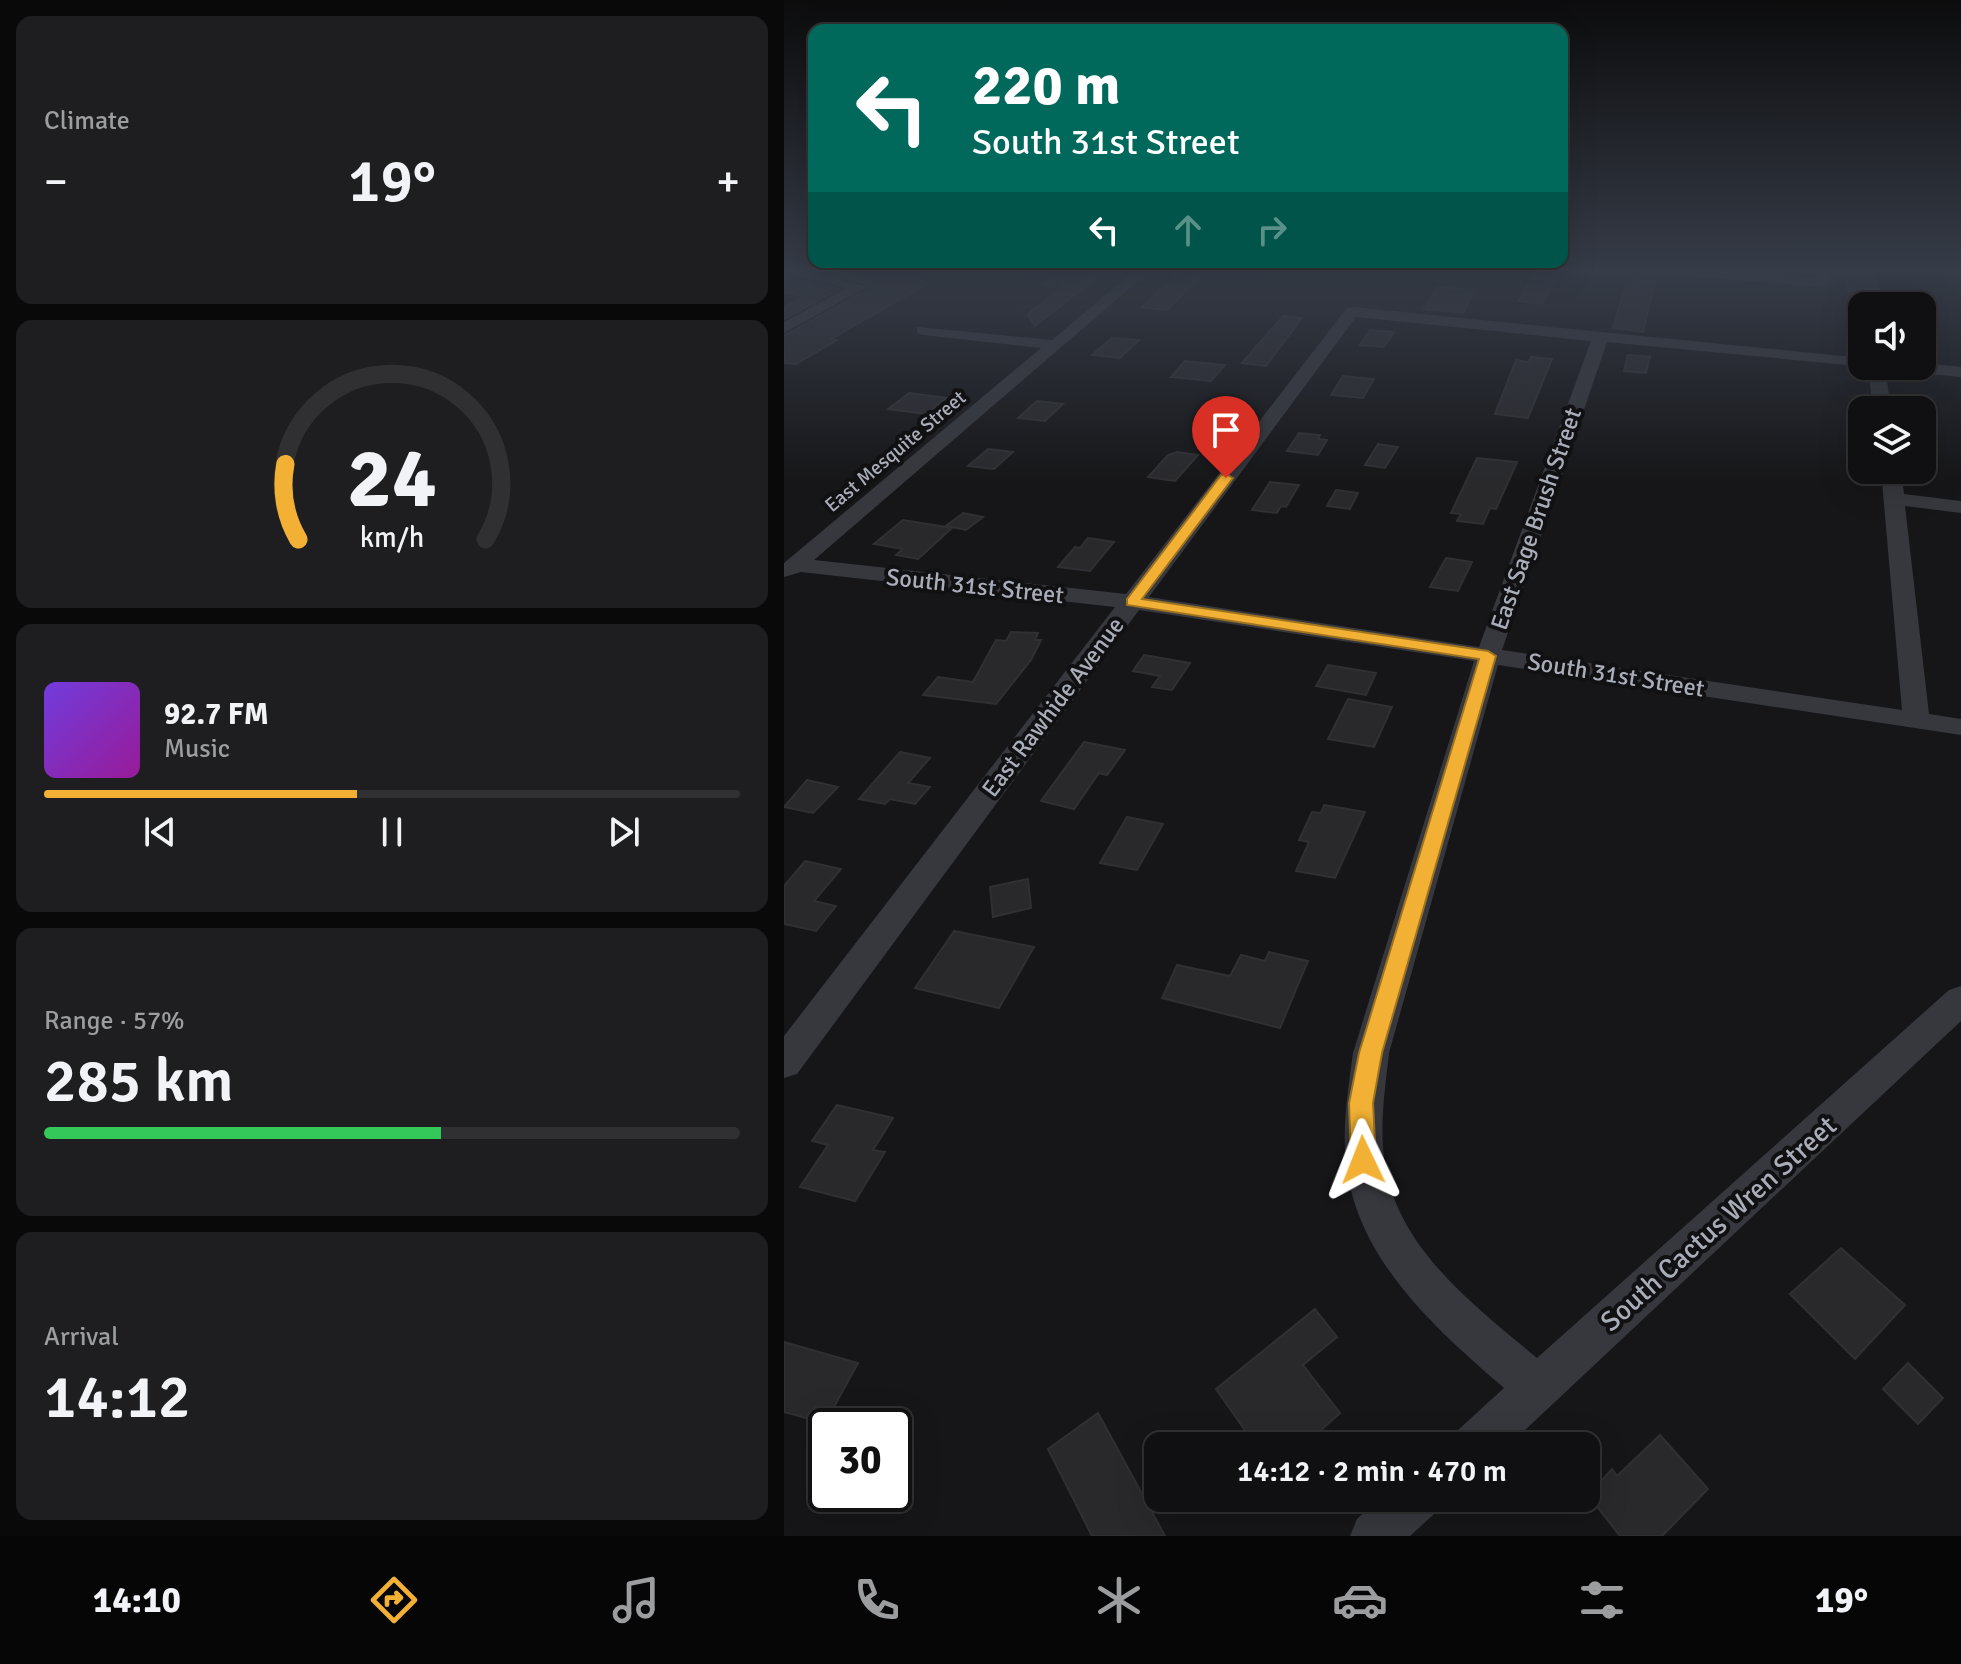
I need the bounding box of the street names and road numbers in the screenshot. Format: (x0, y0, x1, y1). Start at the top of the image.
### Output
street label: East Mesquite Street (820, 385, 971, 518)
street label: East Sage Brush Street (1484, 404, 1588, 634)
street label: South 31st Street (885, 562, 1065, 610)
street label: East Rawhide Avenue (975, 611, 1131, 803)
street label: South 31st Street (1526, 646, 1706, 704)
street label: South Cactus Wren Street (1594, 1109, 1844, 1339)

